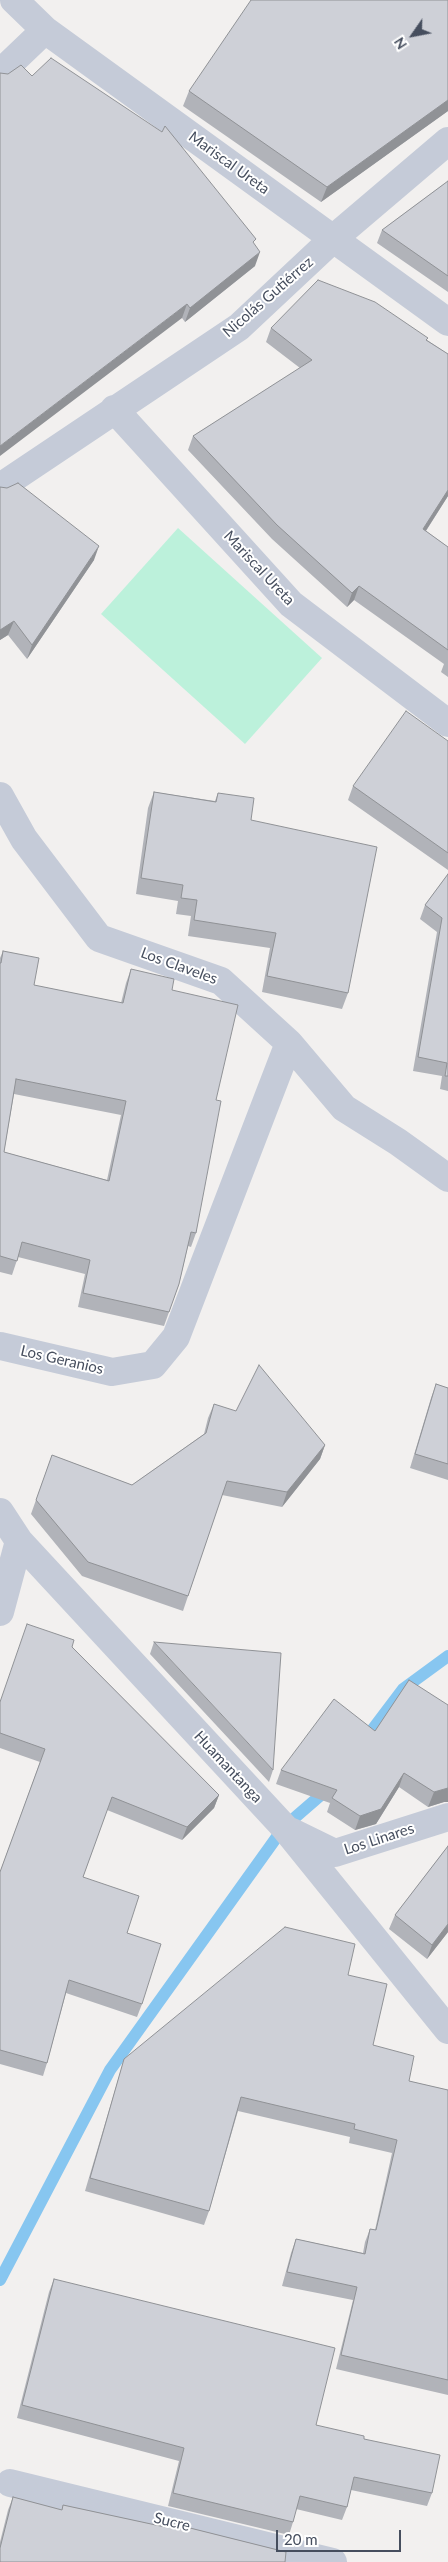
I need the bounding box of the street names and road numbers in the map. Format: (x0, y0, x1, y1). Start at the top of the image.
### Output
street label: Mariscal Ureta (185, 128, 273, 198)
street label: Nicolás Gutiérrez (219, 253, 317, 341)
street label: Mariscal Ureta (220, 527, 298, 609)
street label: Los Claveles (138, 944, 220, 988)
street label: Los Geranios (19, 1342, 105, 1378)
street label: Huamantanga (190, 1727, 266, 1807)
street label: Los Linares (342, 1819, 416, 1859)
street label: Sucre (152, 2509, 192, 2535)

